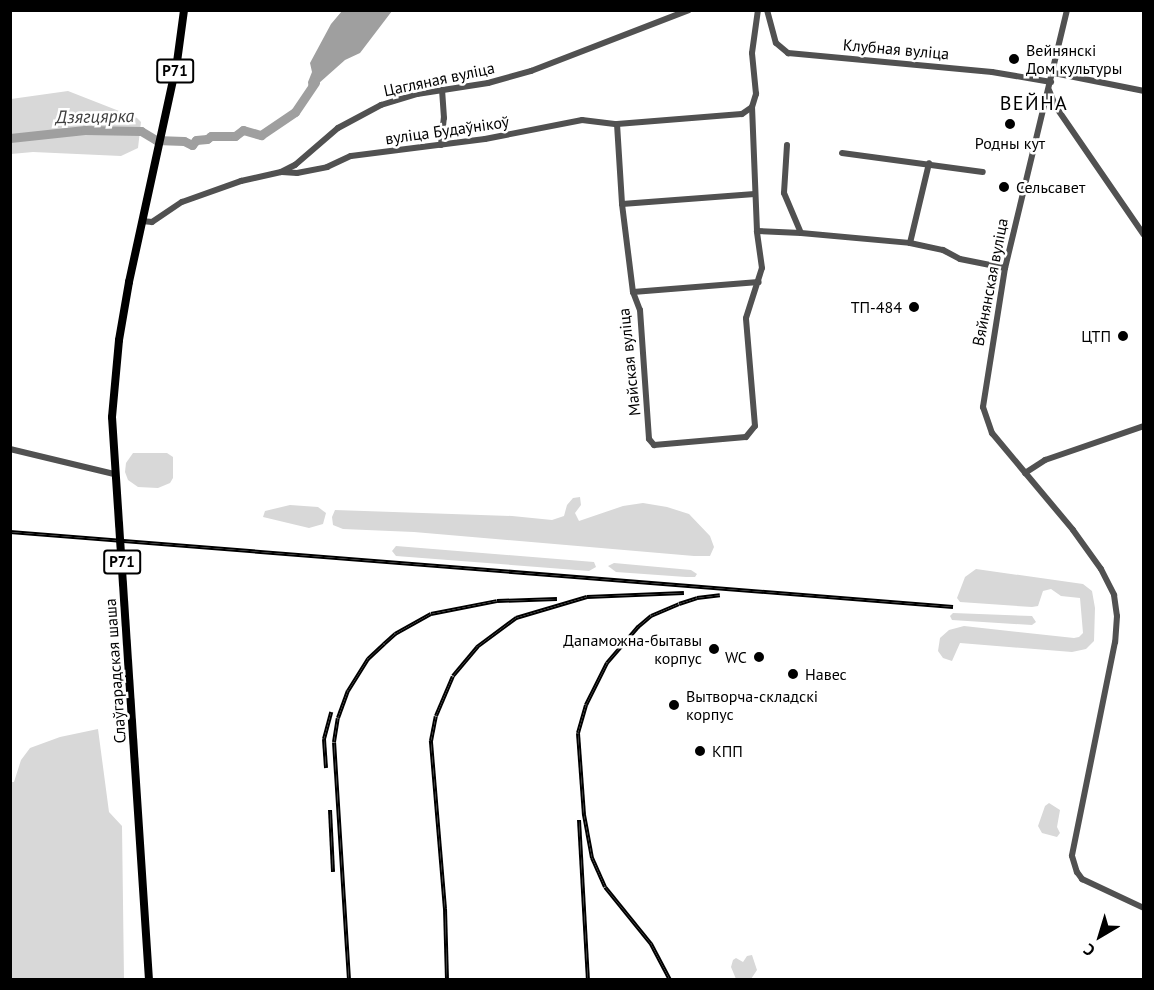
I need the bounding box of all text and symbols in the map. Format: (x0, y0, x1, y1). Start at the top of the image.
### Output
street label: Клубная вуліца (842, 35, 950, 63)
place label: Вейнянскі Дом культуры (1026, 40, 1122, 78)
marker: Вейнянскі Дом культуры (1007, 52, 1021, 66)
street label: Цагляная вуліца (382, 58, 496, 100)
road number: Р71 (156, 59, 195, 83)
district label: ВЕЙНА (1000, 91, 1068, 115)
water label: Дзягцярка (56, 106, 134, 128)
street label: вуліца Будаўнікоў (384, 112, 510, 148)
marker: Родны кут (1003, 117, 1017, 131)
place label: Родны кут (975, 133, 1045, 153)
place label: Сельсавет (1016, 177, 1085, 197)
marker: Сельсавет (997, 180, 1011, 194)
street label: Вяйнянская вуліца (968, 217, 1012, 347)
place label: ТП-484 (851, 297, 902, 317)
marker: ТП-484 (907, 300, 921, 314)
street label: Майская вуліца (614, 307, 644, 417)
place label: ЦТП (1081, 326, 1111, 346)
marker: ЦТП (1116, 329, 1130, 343)
road number: Р71 (102, 550, 142, 574)
street label: Слаўгарадская шаша (100, 598, 130, 744)
place label: Дапаможна-бытавы корпус (563, 630, 702, 668)
marker: Дапаможна-бытавы корпус (707, 642, 721, 656)
place label: WC (725, 647, 747, 667)
marker: WC (752, 650, 766, 664)
place label: Навес (805, 664, 847, 684)
marker: Навес (786, 667, 800, 681)
place label: Вытворча-складскі корпус (686, 686, 818, 724)
marker: Вытворча-складскі корпус (667, 698, 681, 712)
place label: КПП (712, 741, 743, 761)
marker: КПП (693, 744, 707, 758)
north arrow (1070, 906, 1130, 966)
text: С (1079, 940, 1099, 961)

